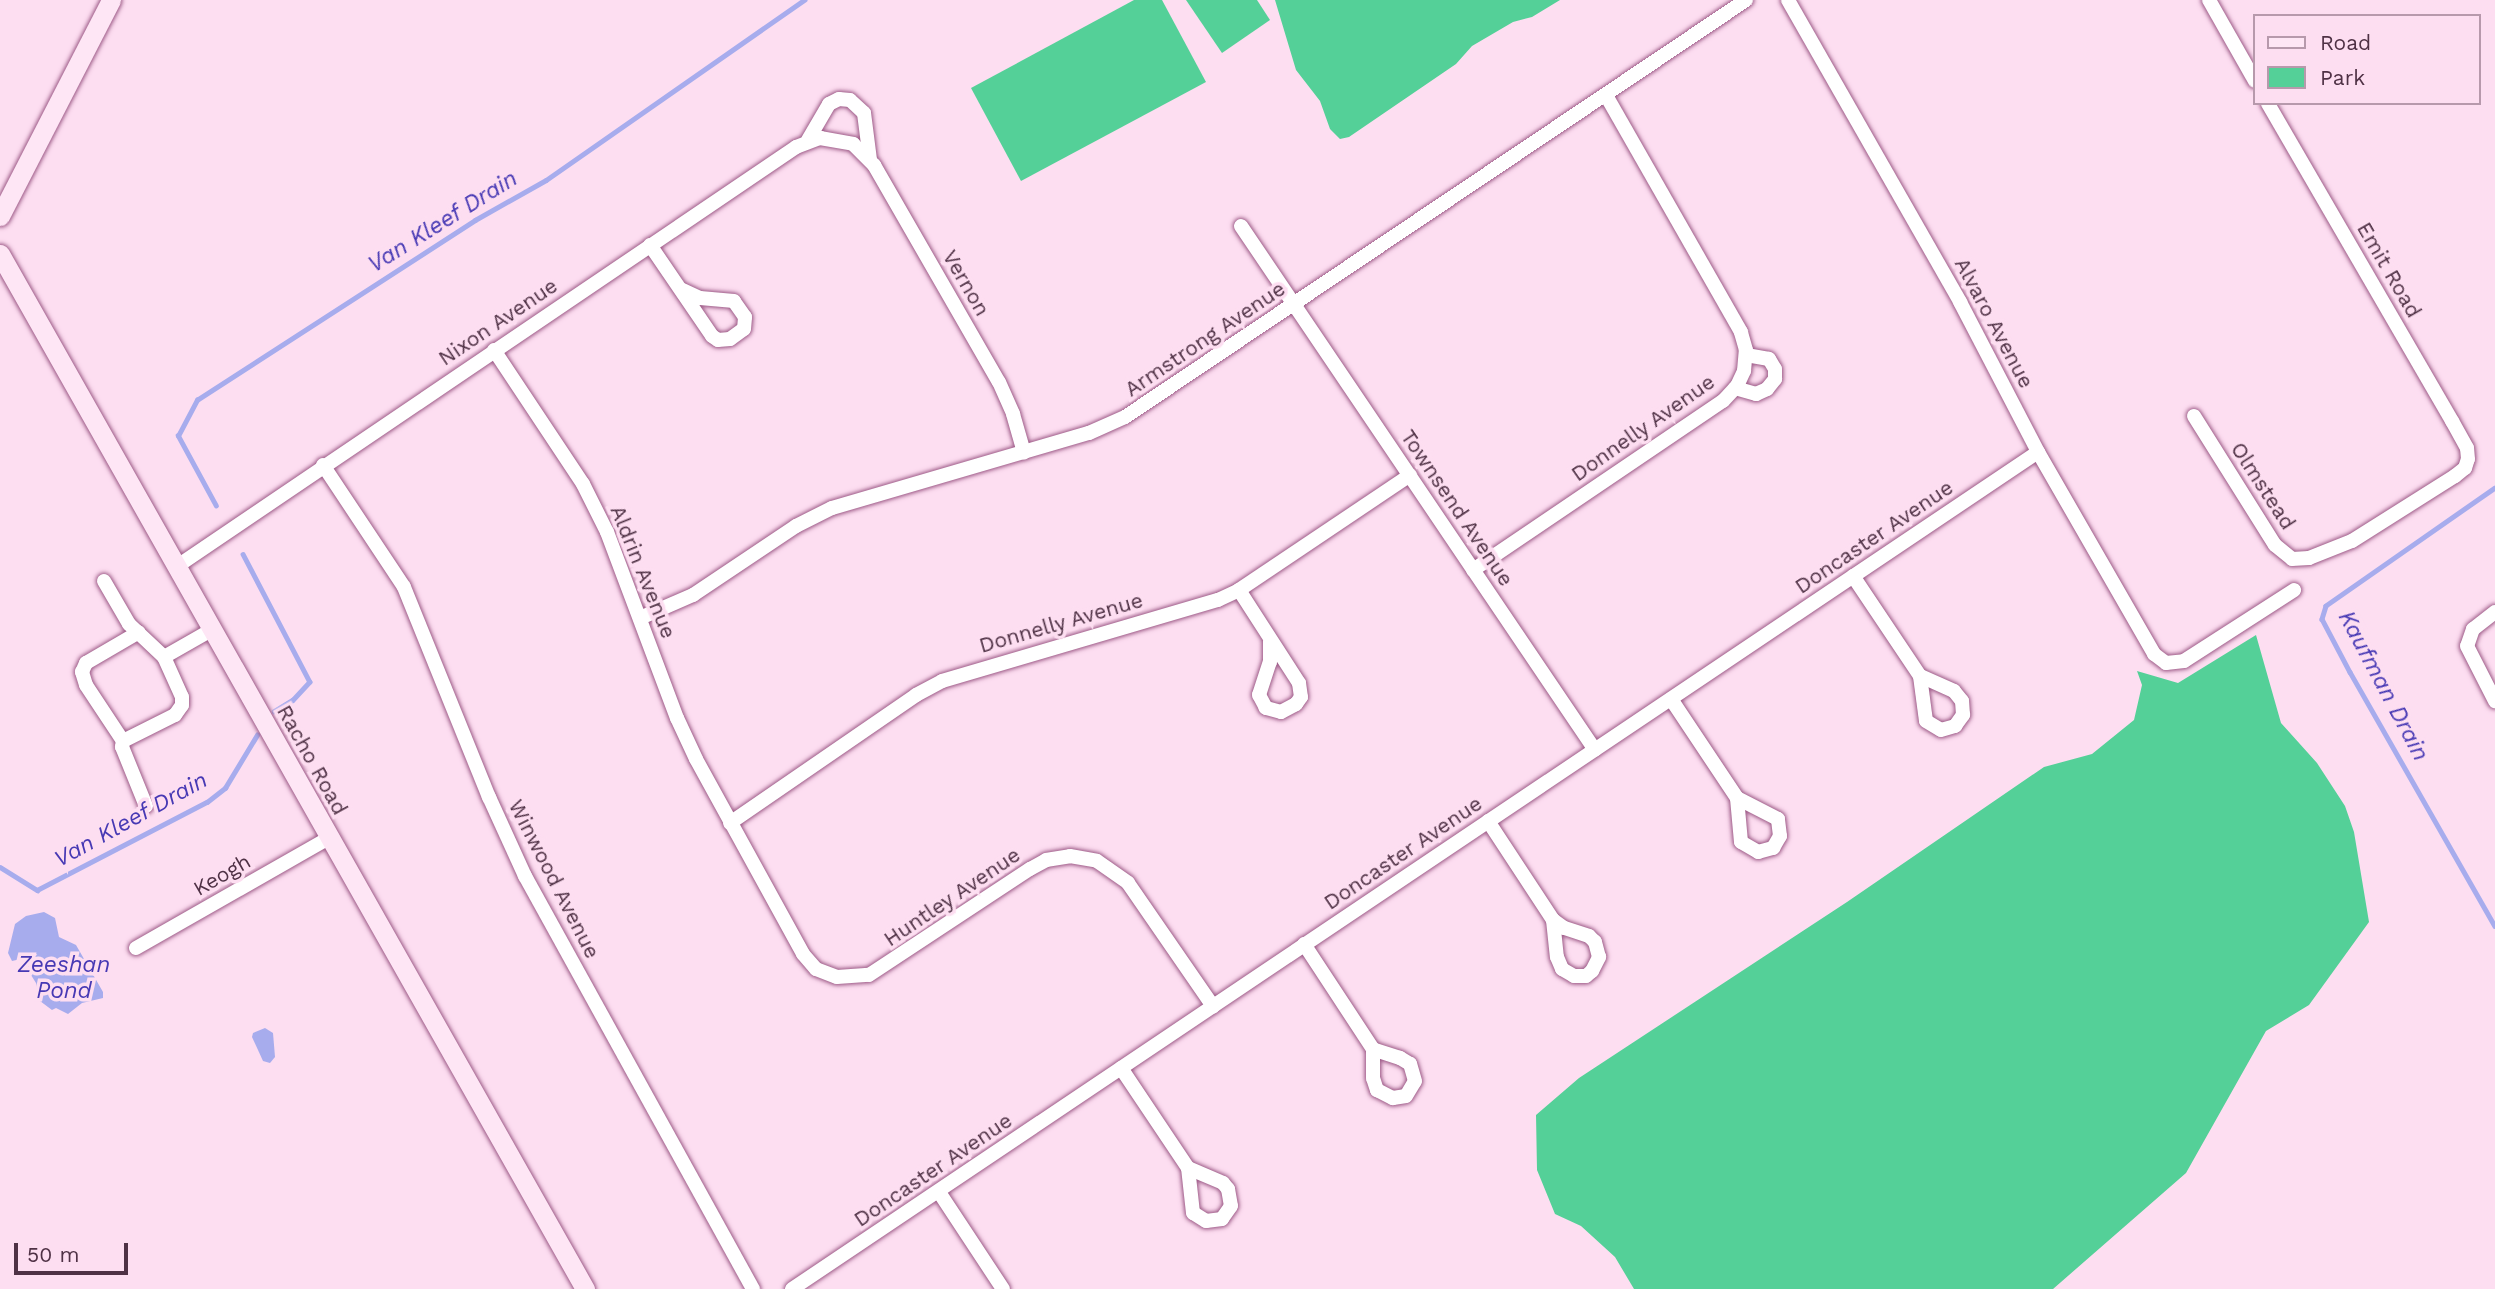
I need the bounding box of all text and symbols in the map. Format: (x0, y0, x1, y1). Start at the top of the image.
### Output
legend (2254, 14, 2481, 105)
text: Road (2320, 30, 2371, 55)
text: Park (2320, 65, 2365, 90)
water label: Van Kleef Drain (363, 165, 523, 279)
street label: Emit Road (2352, 218, 2426, 322)
street label: Vernon (937, 246, 995, 320)
street label: Alvaro Avenue (1949, 253, 2039, 393)
street label: Nixon Avenue (433, 273, 563, 371)
street label: Armstrong Avenue (1120, 276, 1290, 402)
street label: Donnelly Avenue (1566, 369, 1720, 487)
street label: Townsend Avenue (1395, 425, 1519, 591)
street label: Olmstead (2225, 438, 2301, 534)
street label: Doncaster Avenue (1790, 474, 1958, 600)
street label: Aldrin Avenue (605, 501, 681, 643)
street label: Donnelly Avenue (976, 587, 1146, 659)
water label: Kaufman Drain (2332, 606, 2434, 766)
street label: Racho Road (271, 701, 353, 819)
water label: Van Kleef Drain (49, 766, 213, 874)
street label: Doncaster Avenue (1319, 790, 1487, 916)
street label: Winwood Avenue (503, 795, 605, 963)
street label: Huntley Avenue (879, 842, 1025, 952)
street label: Keogh (189, 849, 255, 901)
water label: Zeeshan Pond (18, 951, 110, 1005)
street label: Doncaster Avenue (849, 1107, 1017, 1233)
scale bar (18, 1230, 131, 1274)
text: 50 m (27, 1242, 79, 1267)

